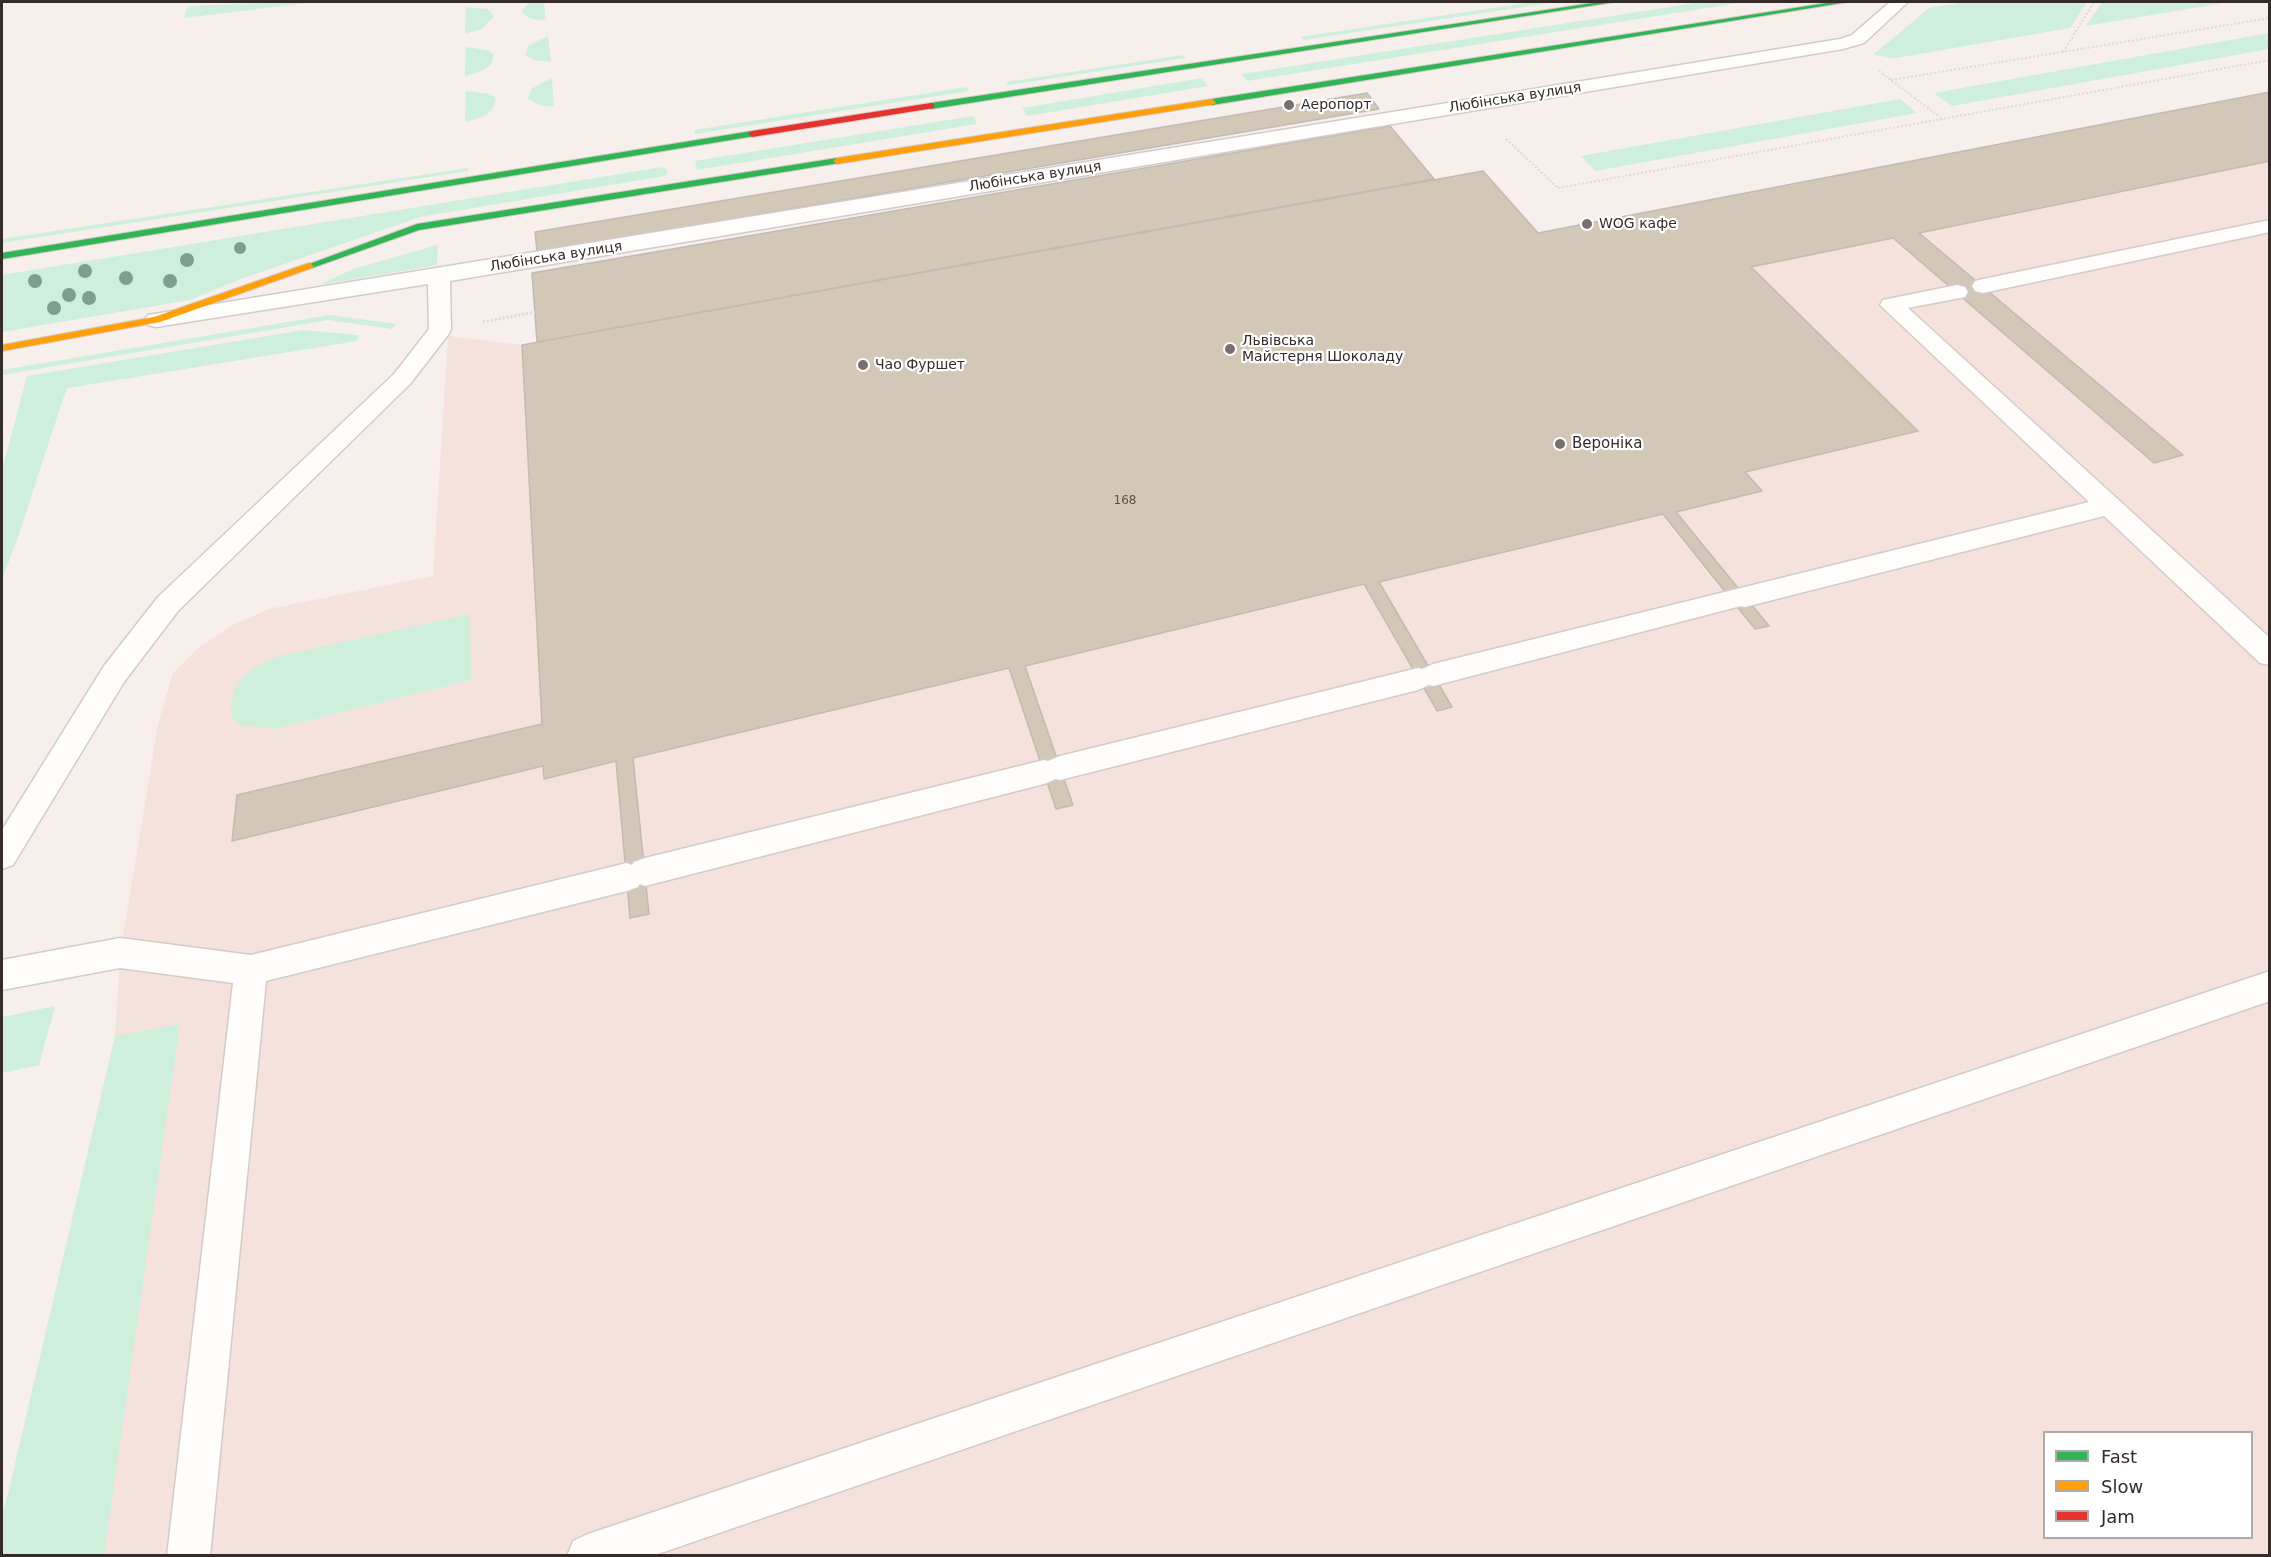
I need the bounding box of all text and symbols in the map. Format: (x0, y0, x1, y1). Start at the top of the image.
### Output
street label: Любінська вулиця (1448, 79, 1582, 117)
place label: Аеропорт (1301, 97, 1371, 113)
marker: Аеропорт (1282, 98, 1296, 112)
street label: Любінська вулиця (968, 158, 1102, 196)
place label: WOG кафе (1599, 216, 1677, 232)
marker: WOG кафе (1580, 217, 1594, 231)
street label: Любінська вулиця (489, 238, 623, 276)
place label: Львівська Майстерня Шоколаду (1242, 333, 1403, 366)
marker: Львівська Майстерня Шоколаду (1223, 342, 1237, 356)
place label: Чао Фуршет (875, 357, 965, 373)
marker: Чао Фуршет (856, 358, 870, 372)
place label: Вероніка (1572, 435, 1642, 453)
marker: Вероніка (1553, 437, 1567, 451)
house number: 168 (1114, 494, 1136, 508)
legend (2043, 1431, 2253, 1539)
text: Fast (2101, 1446, 2137, 1467)
text: Slow (2101, 1476, 2143, 1497)
text: Jam (2101, 1506, 2135, 1527)

